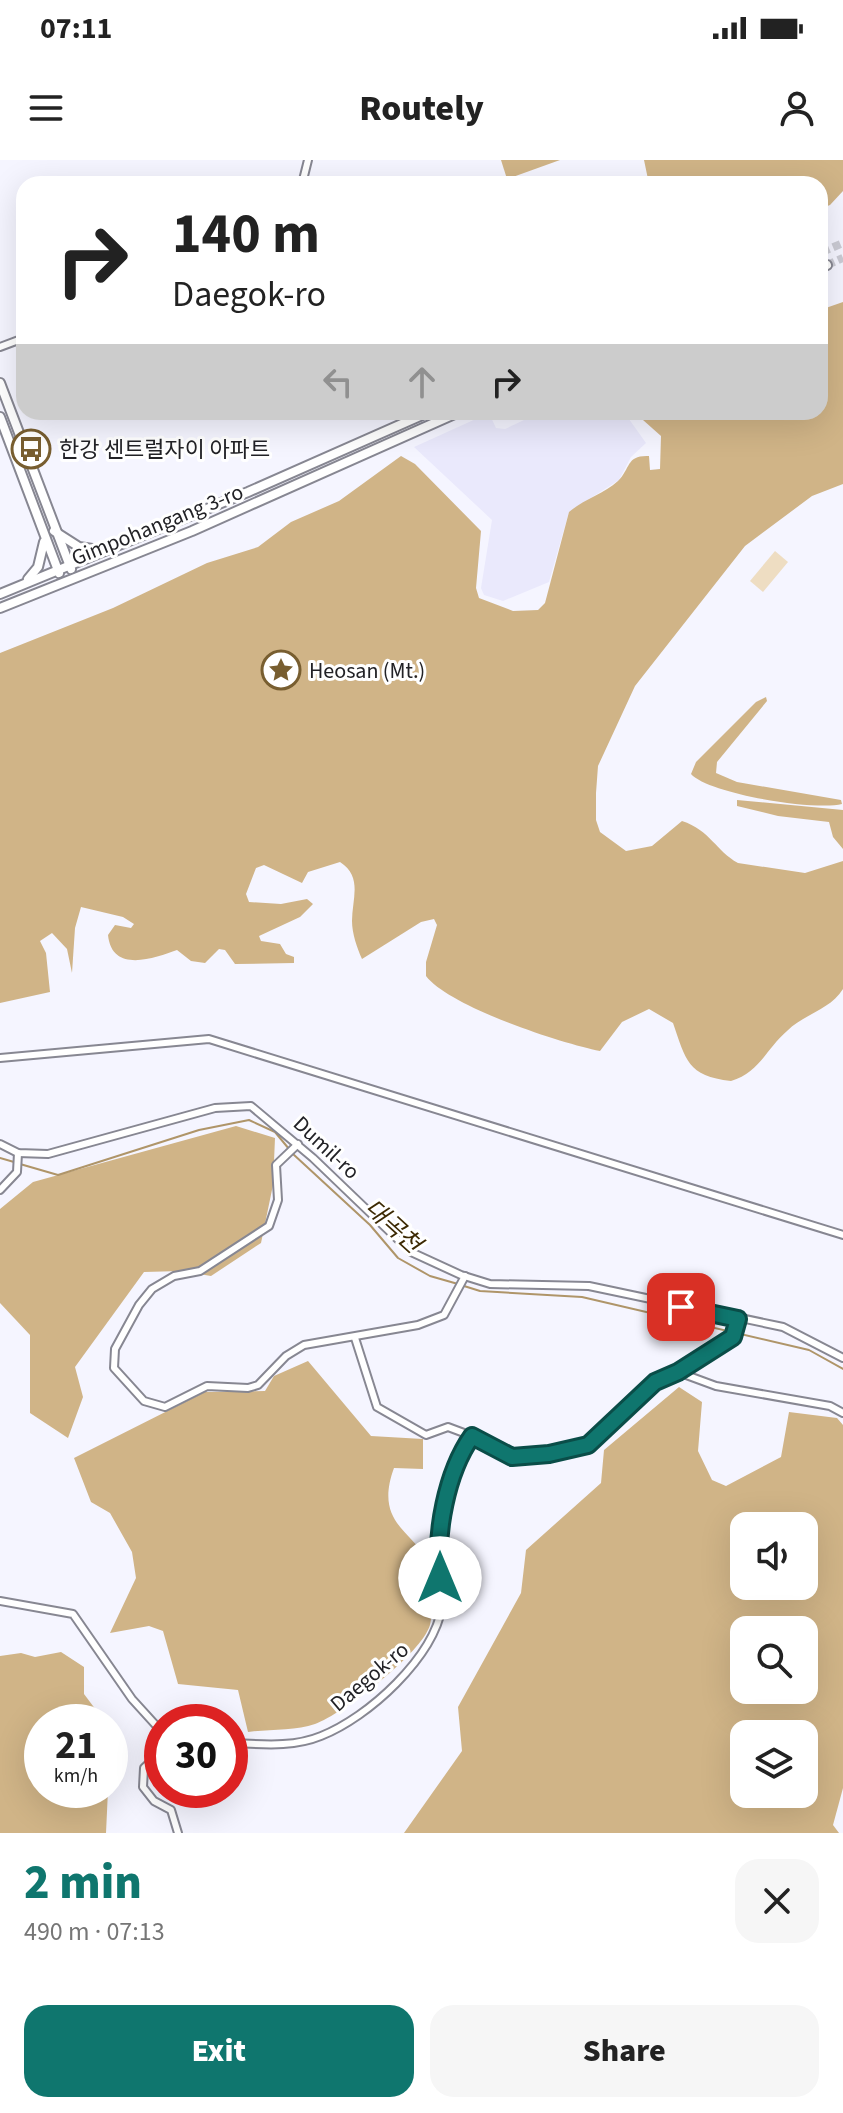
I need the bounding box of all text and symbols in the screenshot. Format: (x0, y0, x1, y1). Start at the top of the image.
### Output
text: 07:11 (40, 7, 112, 50)
text: Routely (359, 83, 484, 134)
icon: menu (24, 86, 68, 130)
icon: person (775, 86, 819, 130)
text: 140 m (172, 195, 320, 274)
icon: right (40, 208, 144, 312)
text: Daegok-ro (172, 269, 326, 320)
icon: left (316, 360, 360, 404)
icon: ahead (400, 360, 444, 404)
icon: right (484, 360, 528, 404)
bus stop icon: 한강 센트럴자이 아파트 (10, 428, 52, 470)
place label: 한강 센트럴자이 아파트 (59, 434, 270, 466)
street label: Gimpohangang 3-ro (67, 476, 248, 574)
place icon: Heosan (Mt.) (260, 649, 302, 691)
place label: Heosan (Mt.) (309, 655, 425, 687)
street label: Dumil-ro (286, 1108, 367, 1187)
water label: 대곡천 (356, 1191, 431, 1263)
pin (647, 1273, 715, 1341)
icon: arrive (659, 1285, 703, 1329)
map controls (730, 1512, 818, 1808)
button: sound (730, 1512, 818, 1600)
position arrow (398, 1536, 482, 1620)
button: search (730, 1616, 818, 1704)
street label: Daegok-ro (323, 1634, 416, 1719)
speed limit sign: 30 (144, 1704, 248, 1808)
text: 21 (55, 1717, 97, 1774)
button: layers (730, 1720, 818, 1808)
text: km/h (54, 1762, 98, 1790)
text: 2 min (24, 1849, 142, 1917)
button: close (735, 1859, 819, 1943)
text: 490 m · 07:13 (24, 1913, 165, 1950)
button: Exit (24, 2005, 414, 2097)
button: Share (430, 2005, 819, 2097)

